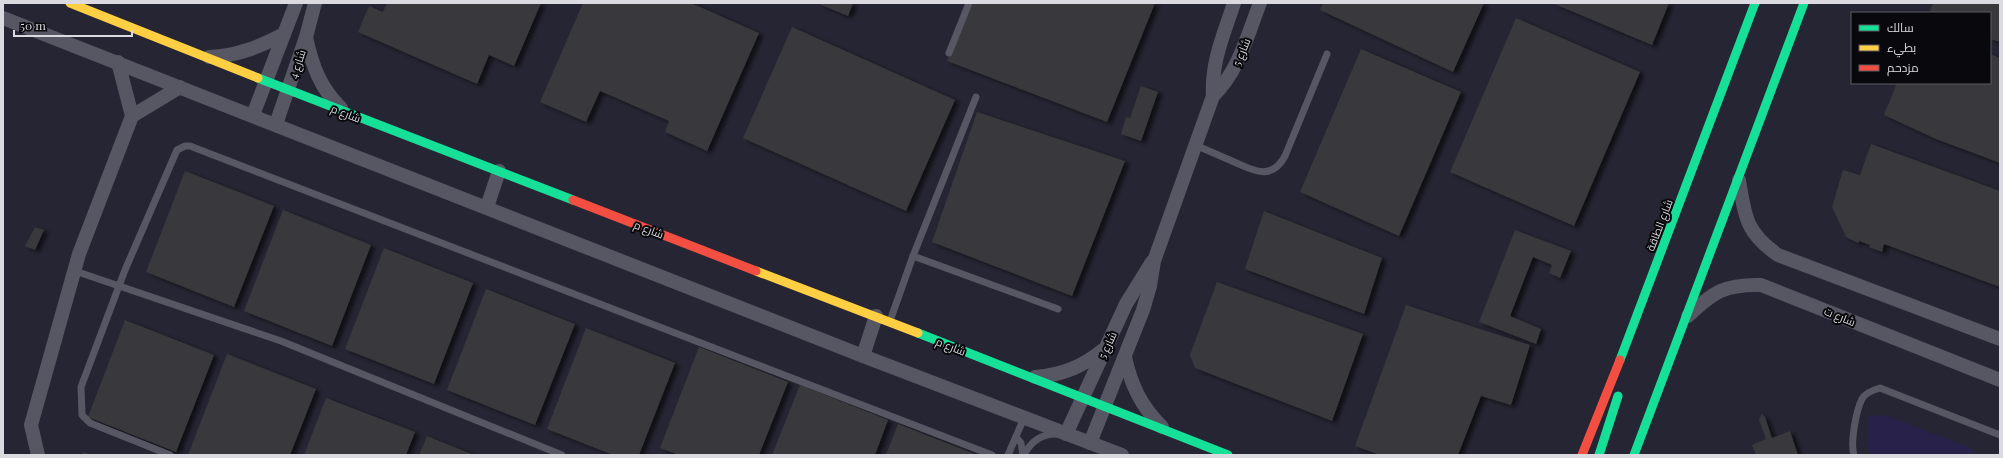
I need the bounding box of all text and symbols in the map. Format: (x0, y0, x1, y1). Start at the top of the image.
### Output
scale bar (14, 12, 132, 38)
legend (1851, 12, 1991, 84)
text: 50 m (20, 17, 46, 33)
text: سالك (1887, 19, 1914, 35)
street label: شارع 5 (1229, 36, 1254, 68)
text: بطيء (1887, 39, 1916, 58)
street label: شارع 4 (285, 48, 310, 81)
text: مزدحم (1887, 59, 1919, 76)
street label: شارع م (328, 100, 363, 127)
street label: شارع الطاقة (1642, 197, 1677, 254)
street label: شارع م (632, 216, 666, 242)
street label: شارع ت (1822, 303, 1858, 330)
street label: شارع 5 (1094, 329, 1121, 362)
street label: شارع م (933, 333, 968, 360)

